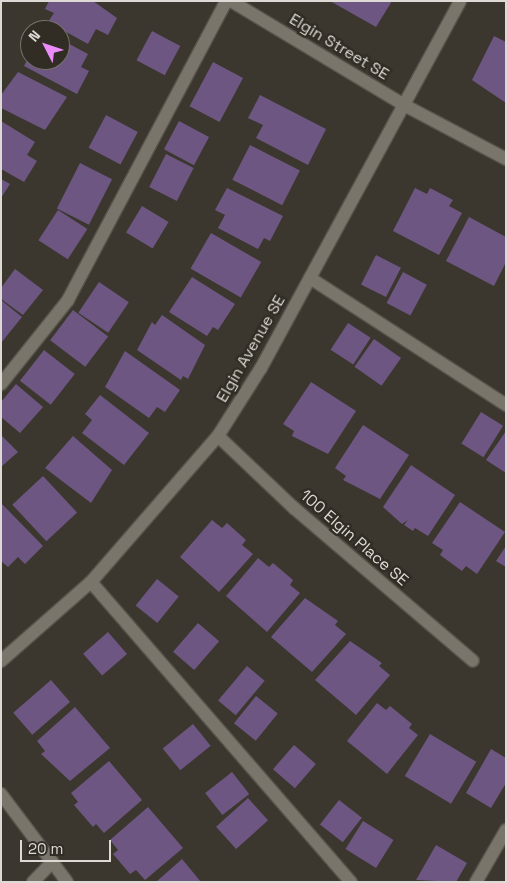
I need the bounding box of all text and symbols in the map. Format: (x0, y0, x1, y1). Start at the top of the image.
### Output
street label: Elgin Street SE (286, 10, 392, 84)
north arrow (20, 20, 70, 70)
text: N (25, 26, 44, 45)
street label: Elgin Avenue SE (213, 292, 289, 406)
street label: 100 Elgin Place SE (296, 486, 412, 590)
scale bar (22, 830, 114, 862)
text: 20 m (28, 839, 63, 858)

